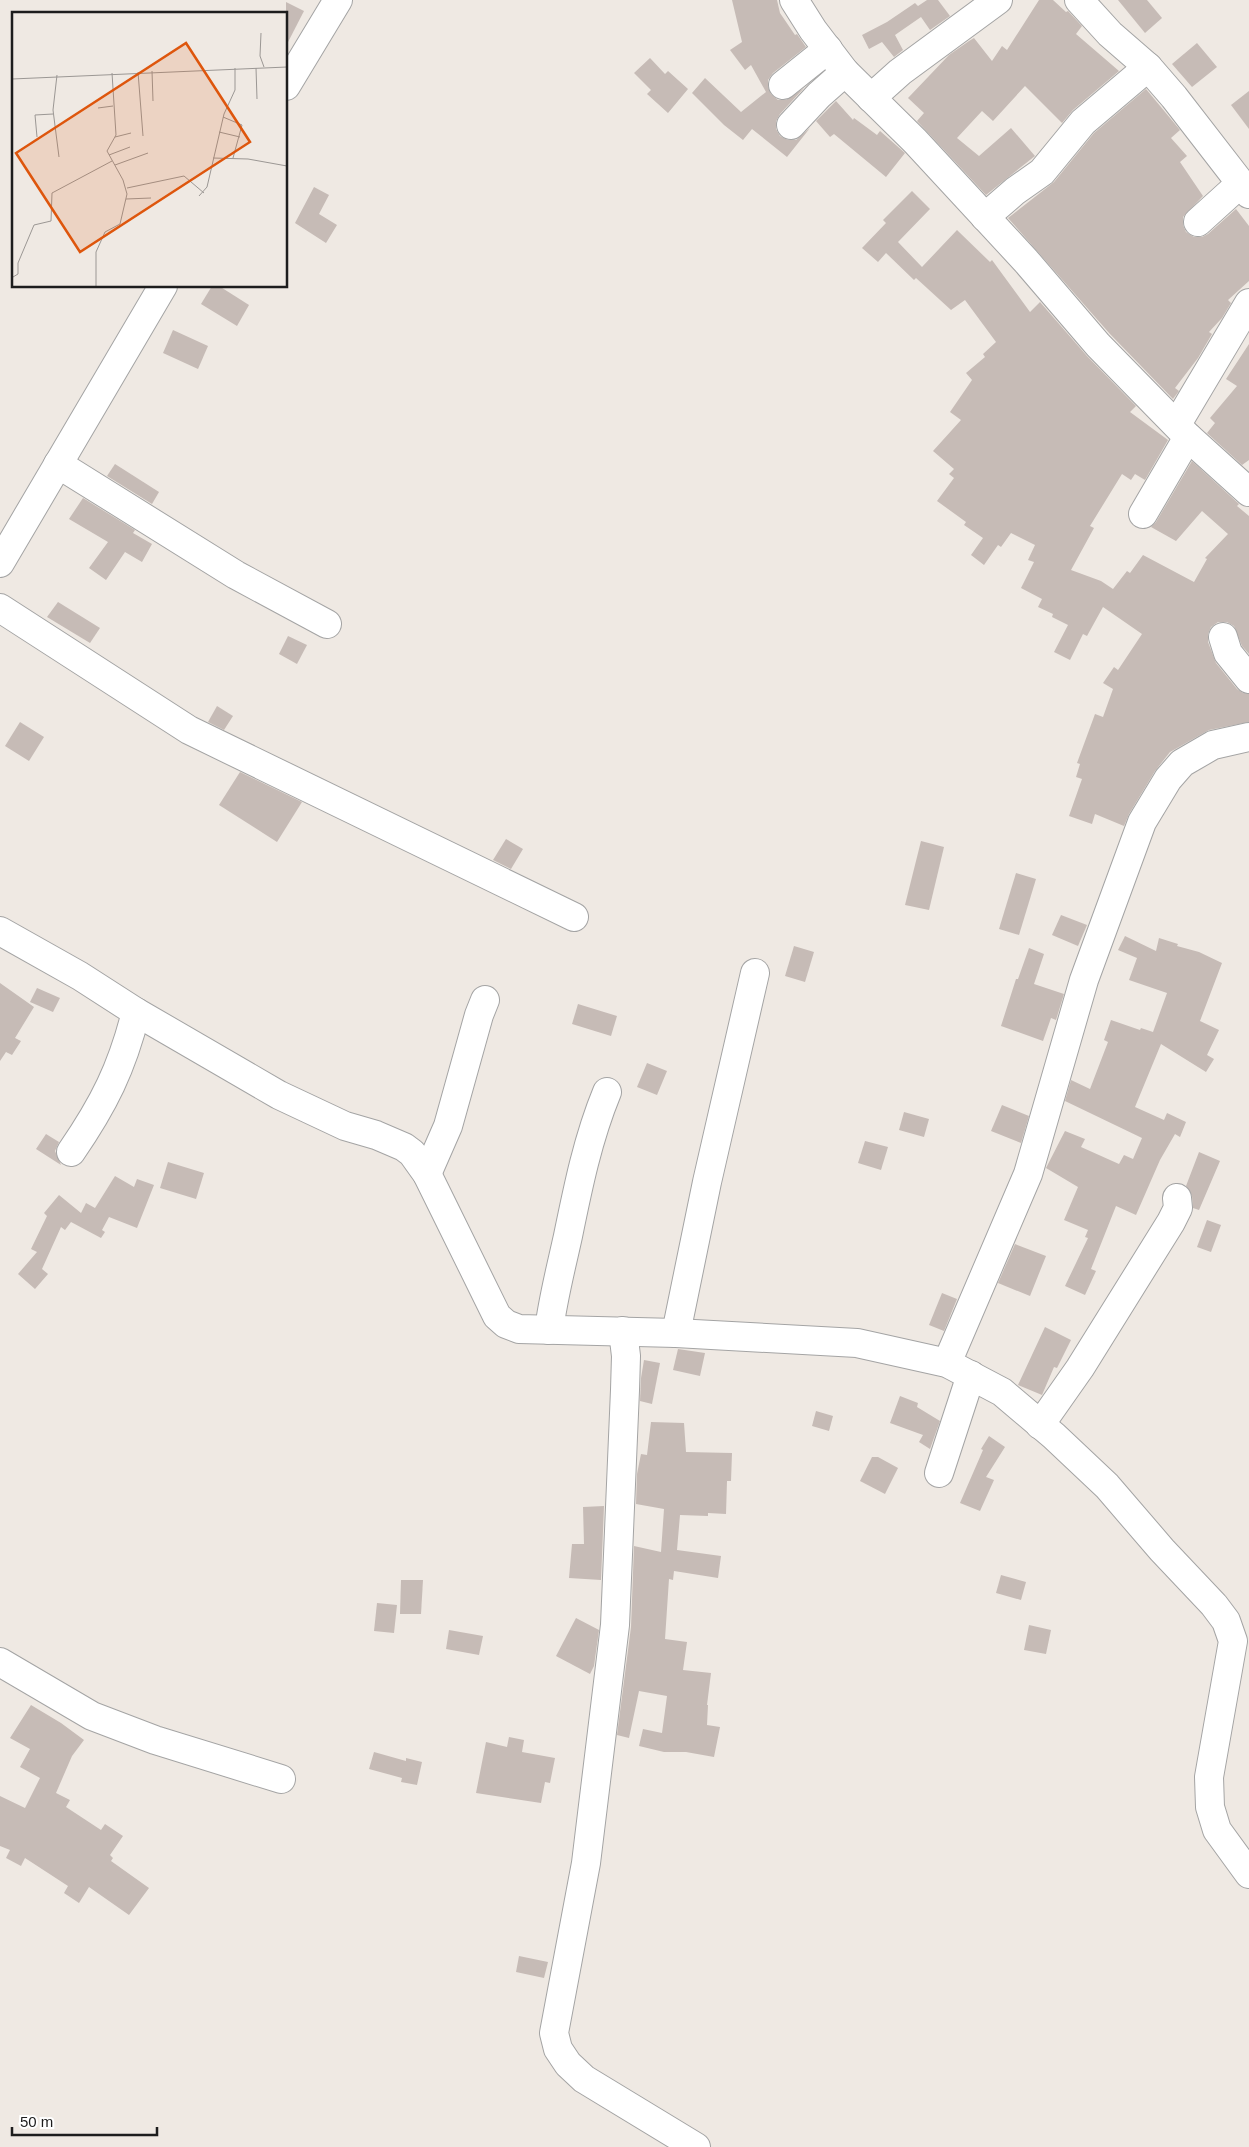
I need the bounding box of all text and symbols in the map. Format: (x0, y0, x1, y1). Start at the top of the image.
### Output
inset map (12, 12, 288, 288)
scale bar (12, 2104, 158, 2136)
text: 50 m (20, 2113, 53, 2130)

